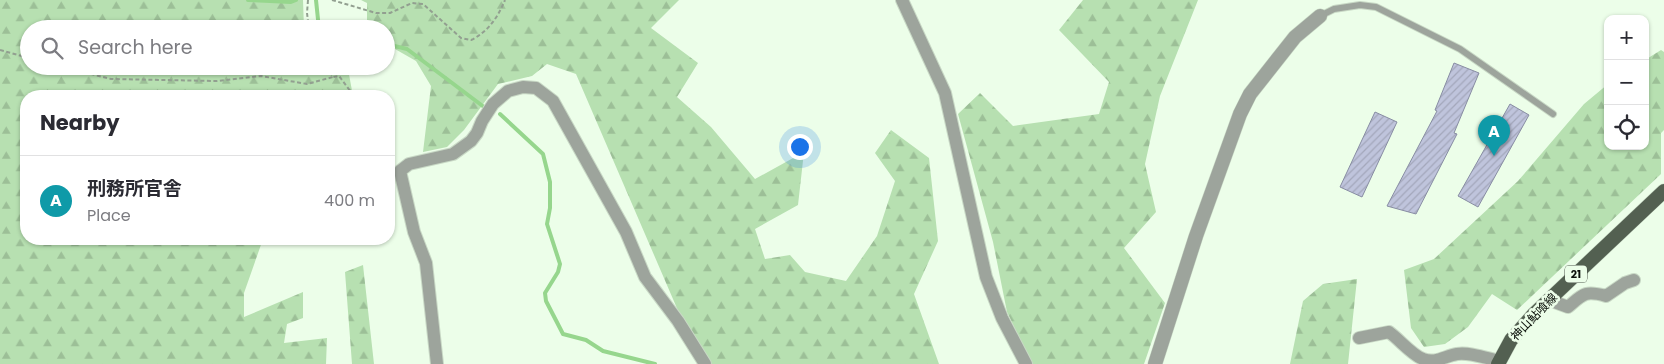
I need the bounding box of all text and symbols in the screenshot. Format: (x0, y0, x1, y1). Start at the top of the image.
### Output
map controls (1604, 15, 1649, 150)
button: + (1604, 15, 1649, 60)
search box (20, 20, 395, 75)
icon: search (38, 34, 66, 62)
text: Search here (78, 34, 192, 61)
button: − (1604, 60, 1649, 105)
button: locate (1604, 105, 1649, 150)
text: Nearby (40, 108, 120, 137)
pin: A (1478, 115, 1510, 156)
your location (787, 134, 813, 160)
text: 刑務所官舎 (87, 175, 182, 202)
text: A (50, 189, 62, 212)
text: 400 m (324, 189, 375, 212)
text: Place (87, 204, 131, 227)
road number: 21 (1565, 266, 1587, 282)
street label: 神山鮎喰線 (1507, 289, 1561, 344)

